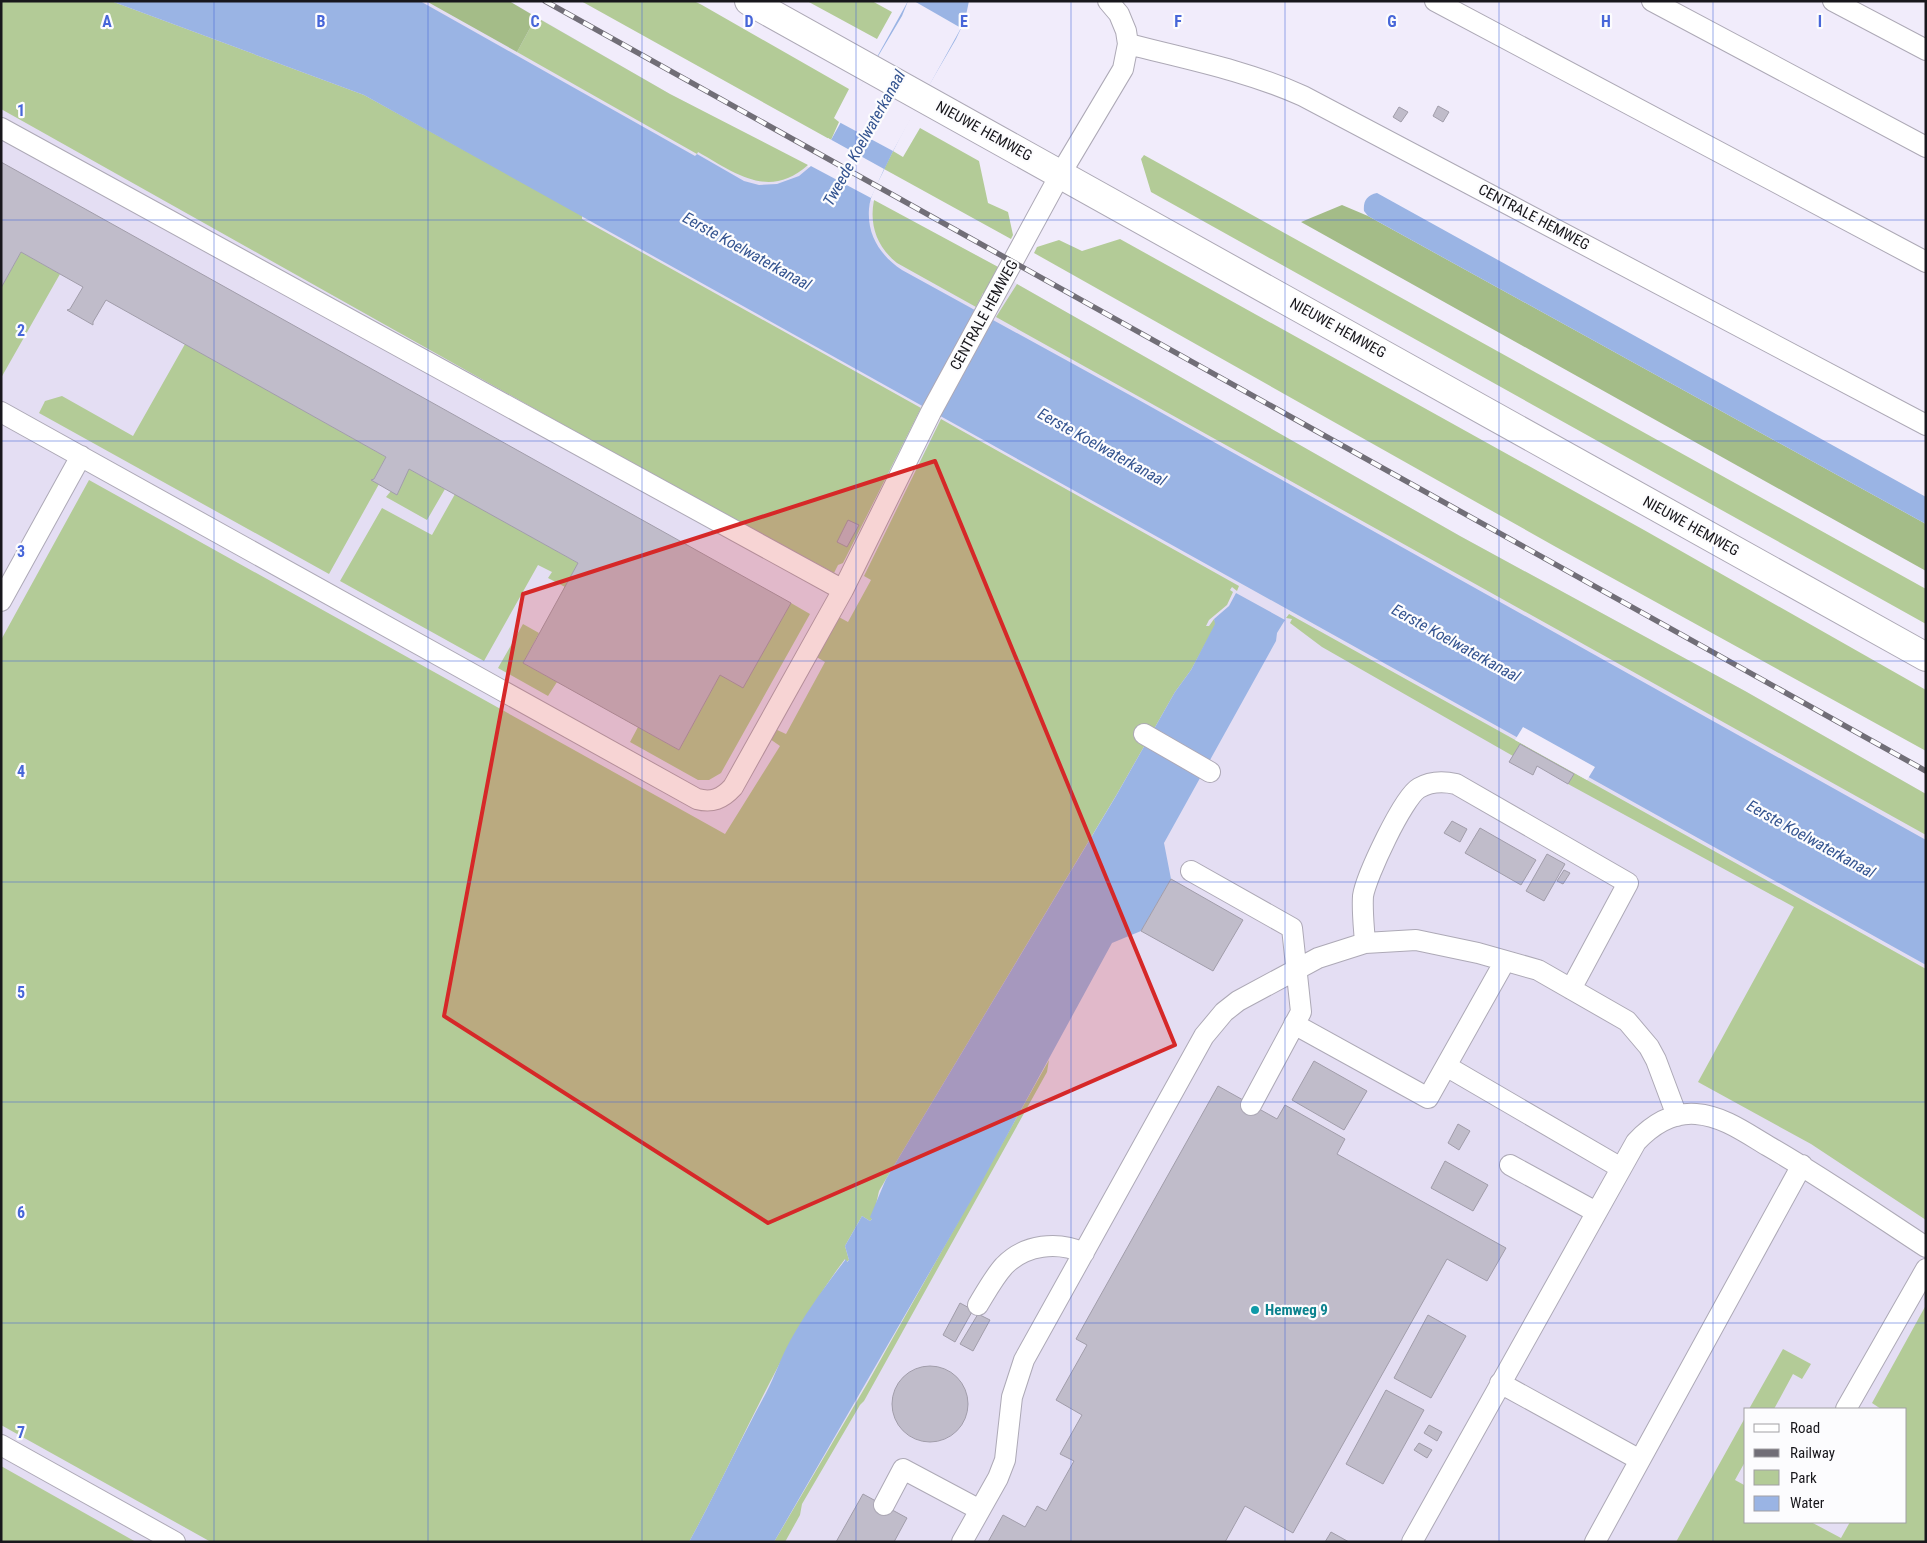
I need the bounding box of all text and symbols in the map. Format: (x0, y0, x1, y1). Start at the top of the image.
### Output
text: A (102, 12, 112, 31)
text: B (317, 12, 326, 31)
text: C (530, 12, 540, 31)
text: D (744, 12, 754, 31)
text: E (960, 12, 968, 31)
text: F (1174, 12, 1182, 31)
text: G (1387, 12, 1397, 31)
text: H (1601, 12, 1611, 31)
text: I (1818, 12, 1822, 31)
water label: Tweede Koelwaterkanaal (819, 66, 909, 209)
street label: NIEUWE HEMWEG (933, 97, 1035, 165)
text: 1 (17, 101, 25, 120)
street label: CENTRALE HEMWEG (1475, 180, 1593, 254)
water label: Eerste Koelwaterkanaal (680, 208, 815, 294)
street label: CENTRALE HEMWEG (946, 257, 1022, 373)
street label: NIEUWE HEMWEG (1287, 294, 1389, 362)
text: 2 (17, 321, 25, 340)
water label: Eerste Koelwaterkanaal (1035, 404, 1170, 490)
street label: NIEUWE HEMWEG (1640, 492, 1742, 560)
text: 3 (17, 542, 25, 561)
water label: Eerste Koelwaterkanaal (1389, 600, 1524, 686)
text: 4 (17, 762, 25, 781)
water label: Eerste Koelwaterkanaal (1744, 796, 1879, 882)
text: 5 (17, 983, 25, 1002)
text: 6 (17, 1203, 25, 1222)
place label: Hemweg 9 (1265, 1301, 1328, 1319)
marker: Hemweg 9 (1249, 1304, 1261, 1316)
legend (1744, 1408, 1907, 1523)
text: Road (1790, 1419, 1820, 1437)
text: 7 (17, 1423, 25, 1442)
text: Railway (1790, 1444, 1835, 1462)
text: Park (1790, 1469, 1817, 1487)
text: Water (1790, 1494, 1825, 1512)

